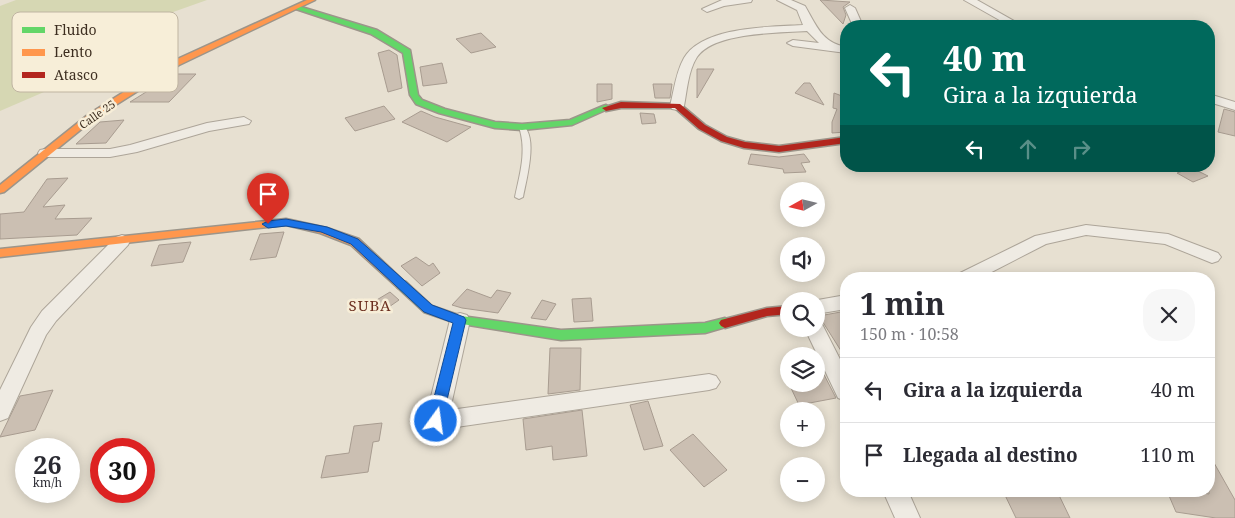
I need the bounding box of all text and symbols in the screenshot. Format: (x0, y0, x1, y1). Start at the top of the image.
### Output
legend (12, 12, 178, 92)
text: Fluido (54, 20, 97, 39)
text: 40 m (943, 34, 1026, 81)
icon: left (860, 40, 925, 105)
text: Lento (54, 42, 92, 61)
text: Atasco (54, 65, 98, 84)
text: Gira a la izquierda (943, 79, 1138, 109)
street label: Calle 25 (76, 96, 118, 132)
icon: left (961, 135, 989, 163)
icon: ahead (1014, 135, 1042, 163)
icon: right (1067, 135, 1095, 163)
pin (247, 173, 289, 224)
icon: arrive (254, 180, 282, 208)
north arrow (780, 182, 825, 228)
map controls (780, 182, 825, 502)
button: sound (780, 237, 825, 282)
text: 1 min (860, 283, 945, 324)
button: close (1143, 289, 1195, 341)
button: search (780, 292, 825, 337)
district label: SUBA (348, 295, 392, 315)
text: 150 m · 10:58 (860, 323, 959, 345)
button: layers (780, 347, 825, 392)
icon: left (860, 376, 888, 404)
text: Gira a la izquierda (903, 377, 1083, 403)
text: 40 m (1151, 377, 1195, 403)
position arrow (409, 394, 461, 446)
button: + (780, 402, 825, 447)
speed limit sign: 30 (90, 438, 155, 503)
icon: arrive (860, 441, 888, 469)
text: Llegada al destino (903, 442, 1078, 468)
text: 110 m (1140, 442, 1195, 468)
text: 26 (33, 447, 62, 481)
button: − (780, 457, 825, 502)
text: km/h (33, 474, 62, 491)

